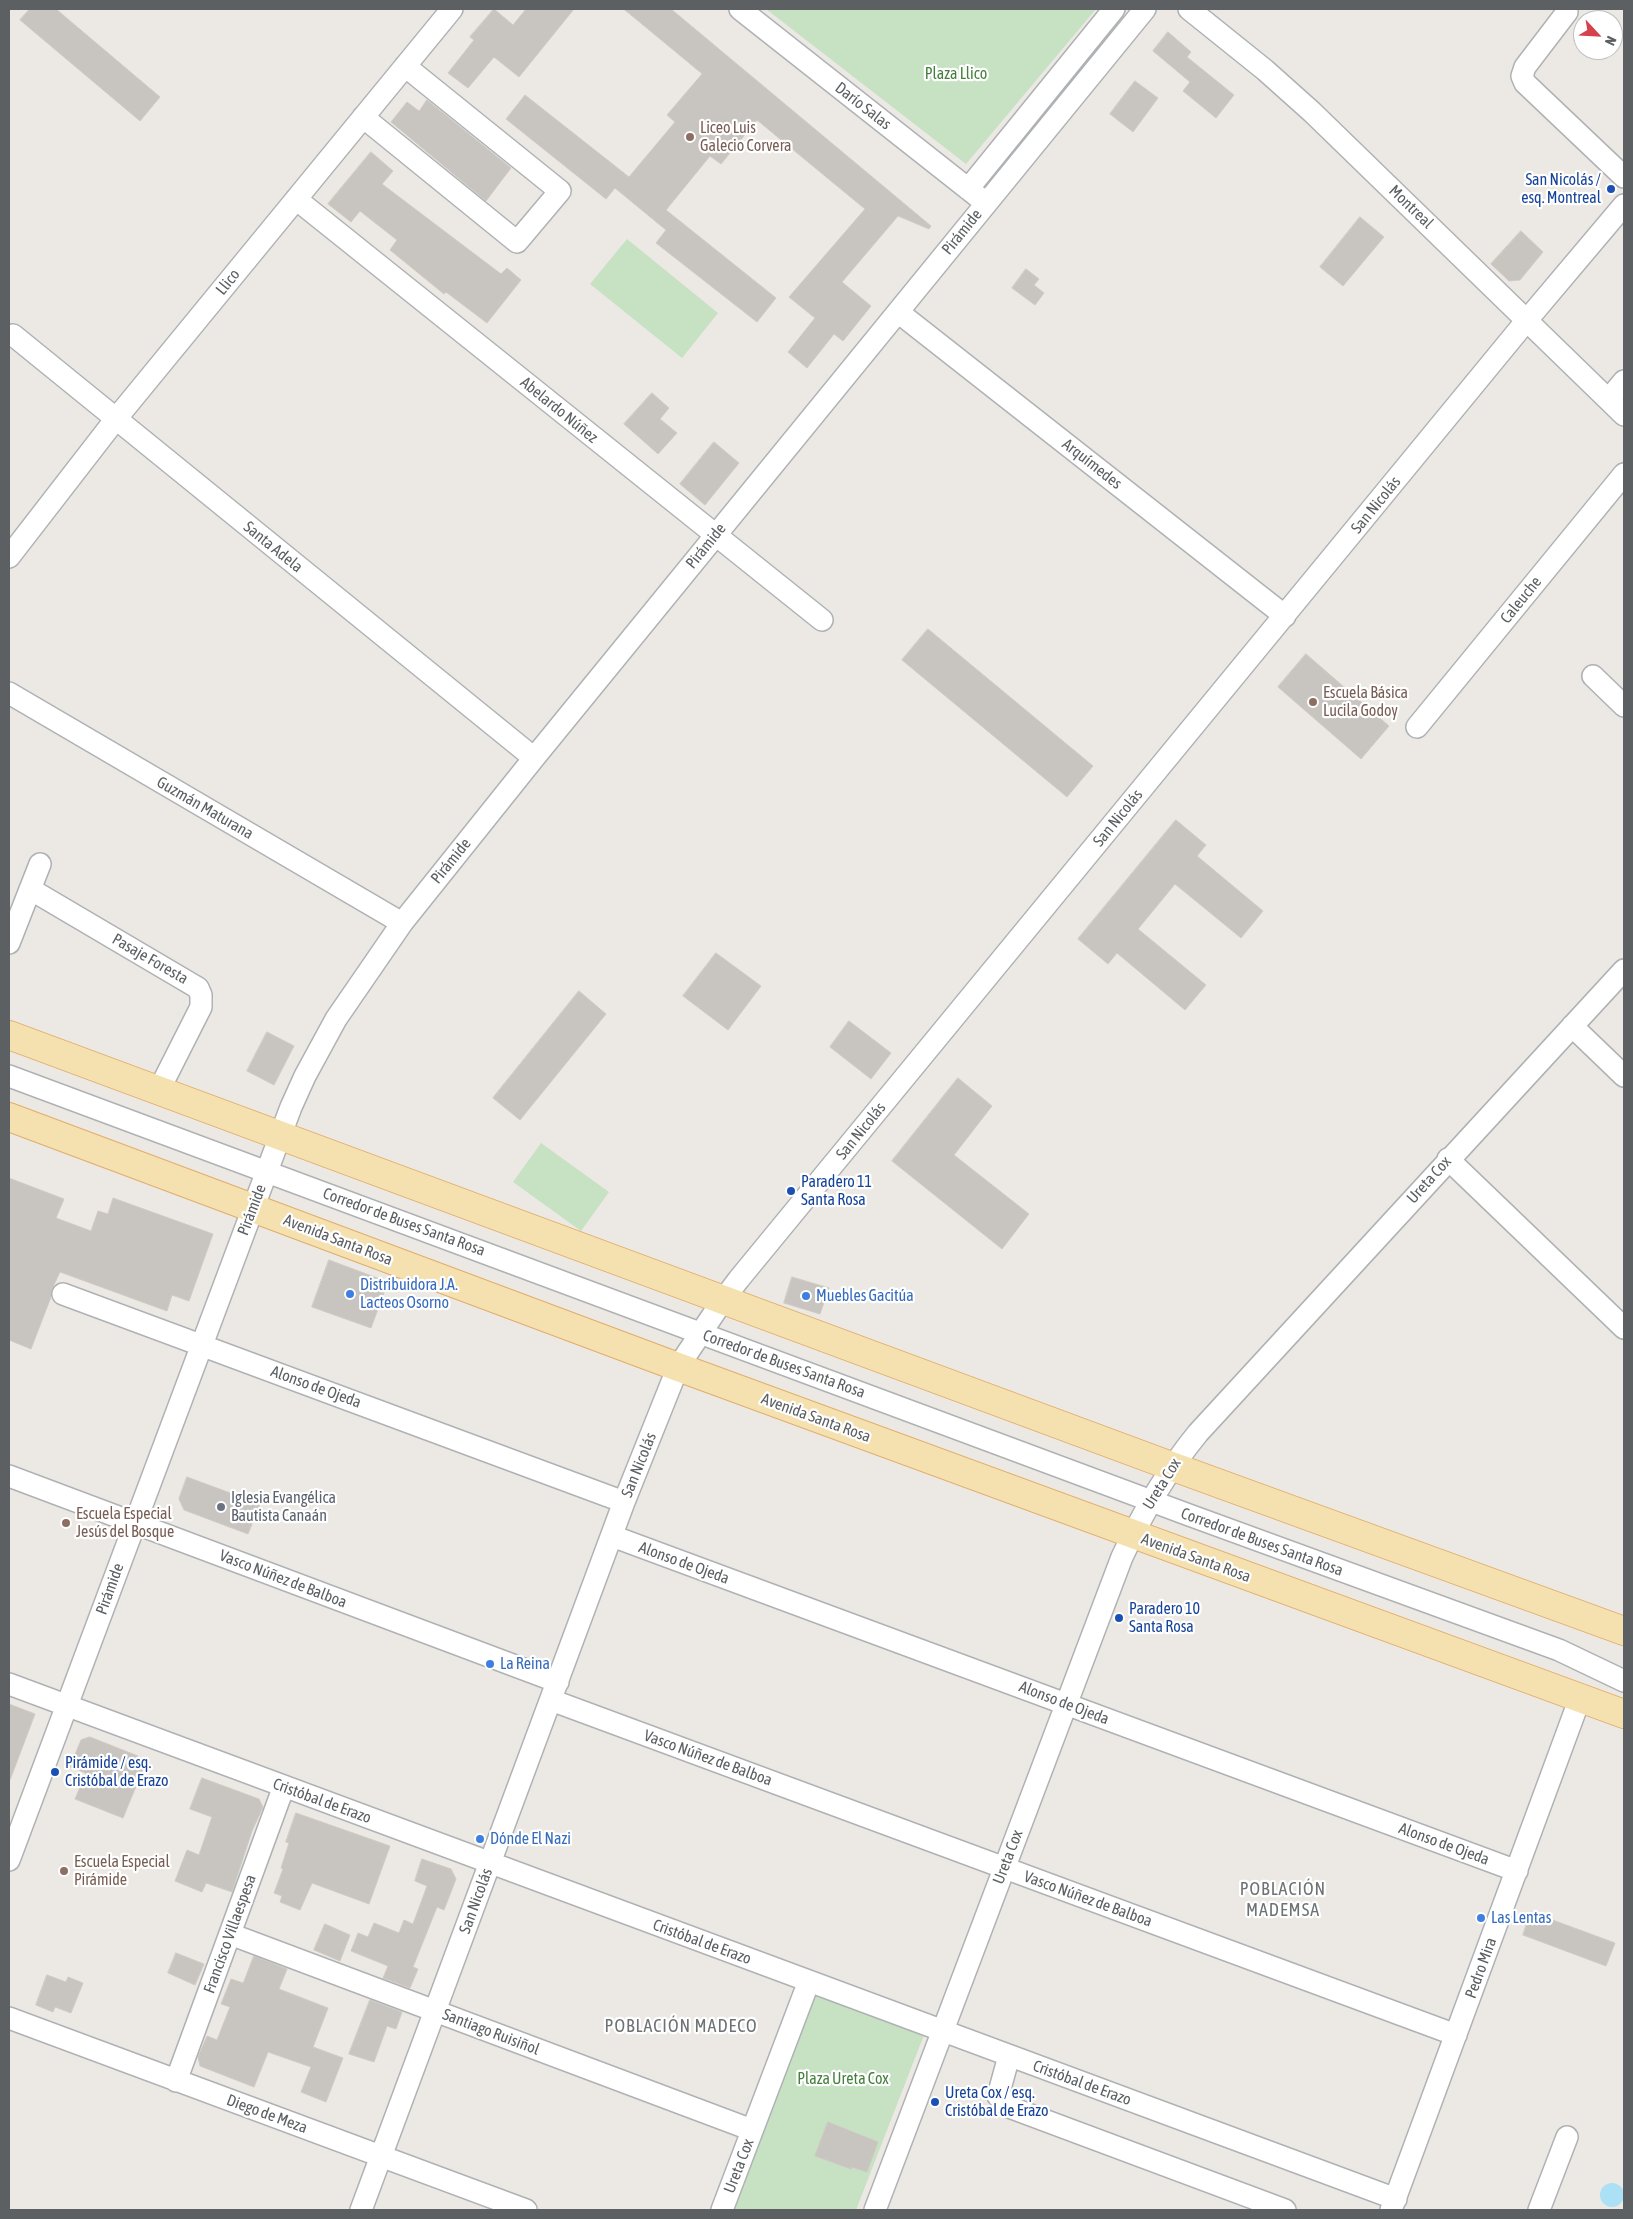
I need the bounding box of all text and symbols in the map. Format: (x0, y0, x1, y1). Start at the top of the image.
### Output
north arrow (1573, 10, 1623, 60)
text: N (1602, 34, 1620, 48)
park label: Plaza Llico (925, 64, 987, 84)
street label: Darío Salas (831, 78, 895, 134)
place label: Liceo Luis Galecio Corvera (700, 118, 791, 156)
marker: Liceo Luis Galecio Corvera (684, 131, 696, 143)
place label: San Nicolás / esq. Montreal (1521, 170, 1601, 208)
street label: Montreal (1385, 181, 1437, 233)
marker: San Nicolás / esq. Montreal (1605, 183, 1617, 195)
street label: Pirámide (938, 205, 986, 259)
street label: Llico (212, 265, 244, 299)
street label: Abelardo Núñez (516, 373, 602, 447)
street label: Arquímedes (1058, 435, 1126, 493)
street label: San Nicolás (1347, 473, 1405, 537)
street label: Santa Adela (240, 517, 306, 577)
street label: Pirámide (682, 519, 730, 573)
street label: Caleuche (1496, 573, 1546, 627)
place label: Escuela Básica Lucila Godoy (1323, 683, 1408, 721)
marker: Escuela Básica Lucila Godoy (1307, 696, 1319, 708)
street label: Guzmán Maturana (153, 773, 257, 843)
street label: San Nicolás (1089, 786, 1147, 850)
street label: Pirámide (427, 834, 475, 888)
street label: Pasaje Foresta (109, 930, 191, 988)
street label: San Nicolás (832, 1099, 890, 1163)
street label: Ureta Cox (1403, 1153, 1455, 1207)
place label: Paradero 11 Santa Rosa (801, 1172, 872, 1210)
street label: Pirámide (234, 1182, 270, 1238)
street label: Corredor de Buses Santa Rosa (320, 1184, 488, 1260)
marker: Paradero 11 Santa Rosa (785, 1185, 797, 1197)
street label: Avenida Santa Rosa (281, 1210, 395, 1270)
place label: Distribuidora J.A. Lacteos Osorno (360, 1275, 458, 1313)
place label: Muebles Gacitúa (816, 1286, 914, 1306)
marker: Distribuidora J.A. Lacteos Osorno (344, 1288, 356, 1300)
marker: Muebles Gacitúa (800, 1290, 812, 1302)
street label: Corredor de Buses Santa Rosa (700, 1326, 868, 1402)
street label: Alonso de Ojeda (268, 1362, 364, 1412)
street label: Avenida Santa Rosa (759, 1389, 873, 1447)
street label: San Nicolás (617, 1430, 661, 1500)
street label: Ureta Cox (1139, 1455, 1185, 1513)
place label: Iglesia Evangélica Bautista Canaán (231, 1488, 336, 1526)
marker: Iglesia Evangélica Bautista Canaán (215, 1501, 227, 1513)
place label: Escuela Especial Jesús del Bosque (76, 1504, 174, 1542)
street label: Corredor de Buses Santa Rosa (1178, 1504, 1346, 1580)
marker: Escuela Especial Jesús del Bosque (60, 1517, 72, 1529)
street label: Avenida Santa Rosa (1139, 1529, 1253, 1587)
street label: Alonso de Ojeda (636, 1538, 732, 1588)
street label: Vasco Núñez de Balboa (217, 1546, 349, 1612)
street label: Pirámide (92, 1561, 128, 1617)
place label: Paradero 10 Santa Rosa (1129, 1599, 1200, 1637)
marker: Paradero 10 Santa Rosa (1113, 1612, 1125, 1624)
place label: La Reina (500, 1654, 550, 1674)
marker: La Reina (484, 1658, 496, 1670)
street label: Alonso de Ojeda (1016, 1677, 1112, 1729)
street label: Vasco Núñez de Balboa (641, 1726, 775, 1790)
place label: Pirámide / esq. Cristóbal de Erazo (65, 1753, 168, 1791)
marker: Pirámide / esq. Cristóbal de Erazo (49, 1766, 61, 1778)
street label: Cristóbal de Erazo (270, 1774, 374, 1828)
street label: Alonso de Ojeda (1396, 1819, 1492, 1869)
street label: Ureta Cox (989, 1827, 1027, 1887)
place label: Dónde El Nazi (490, 1829, 571, 1849)
marker: Dónde El Nazi (474, 1833, 486, 1845)
place label: Escuela Especial Pirámide (74, 1852, 170, 1890)
marker: Escuela Especial Pirámide (58, 1865, 70, 1877)
street label: San Nicolás (455, 1866, 497, 1936)
street label: Vasco Núñez de Balboa (1021, 1867, 1155, 1931)
street label: Francisco Villaespesa (200, 1872, 260, 1996)
district label: POBLACIÓN MADEMSA (1239, 1878, 1327, 1920)
place label: Las Lentas (1491, 1908, 1551, 1928)
marker: Las Lentas (1475, 1912, 1487, 1924)
street label: Cristóbal de Erazo (650, 1915, 754, 1969)
street label: Pedro Mira (1461, 1935, 1501, 2001)
street label: Santiago Ruisiñol (440, 2005, 542, 2059)
district label: POBLACIÓN MADECO (603, 2015, 759, 2037)
street label: Cristóbal de Erazo (1030, 2056, 1134, 2110)
park label: Plaza Ureta Cox (797, 2069, 889, 2089)
place label: Ureta Cox / esq. Cristóbal de Erazo (945, 2083, 1048, 2121)
street label: Diego de Meza (224, 2091, 310, 2137)
marker: Ureta Cox / esq. Cristóbal de Erazo (929, 2096, 941, 2108)
street label: Ureta Cox (720, 2136, 758, 2196)

